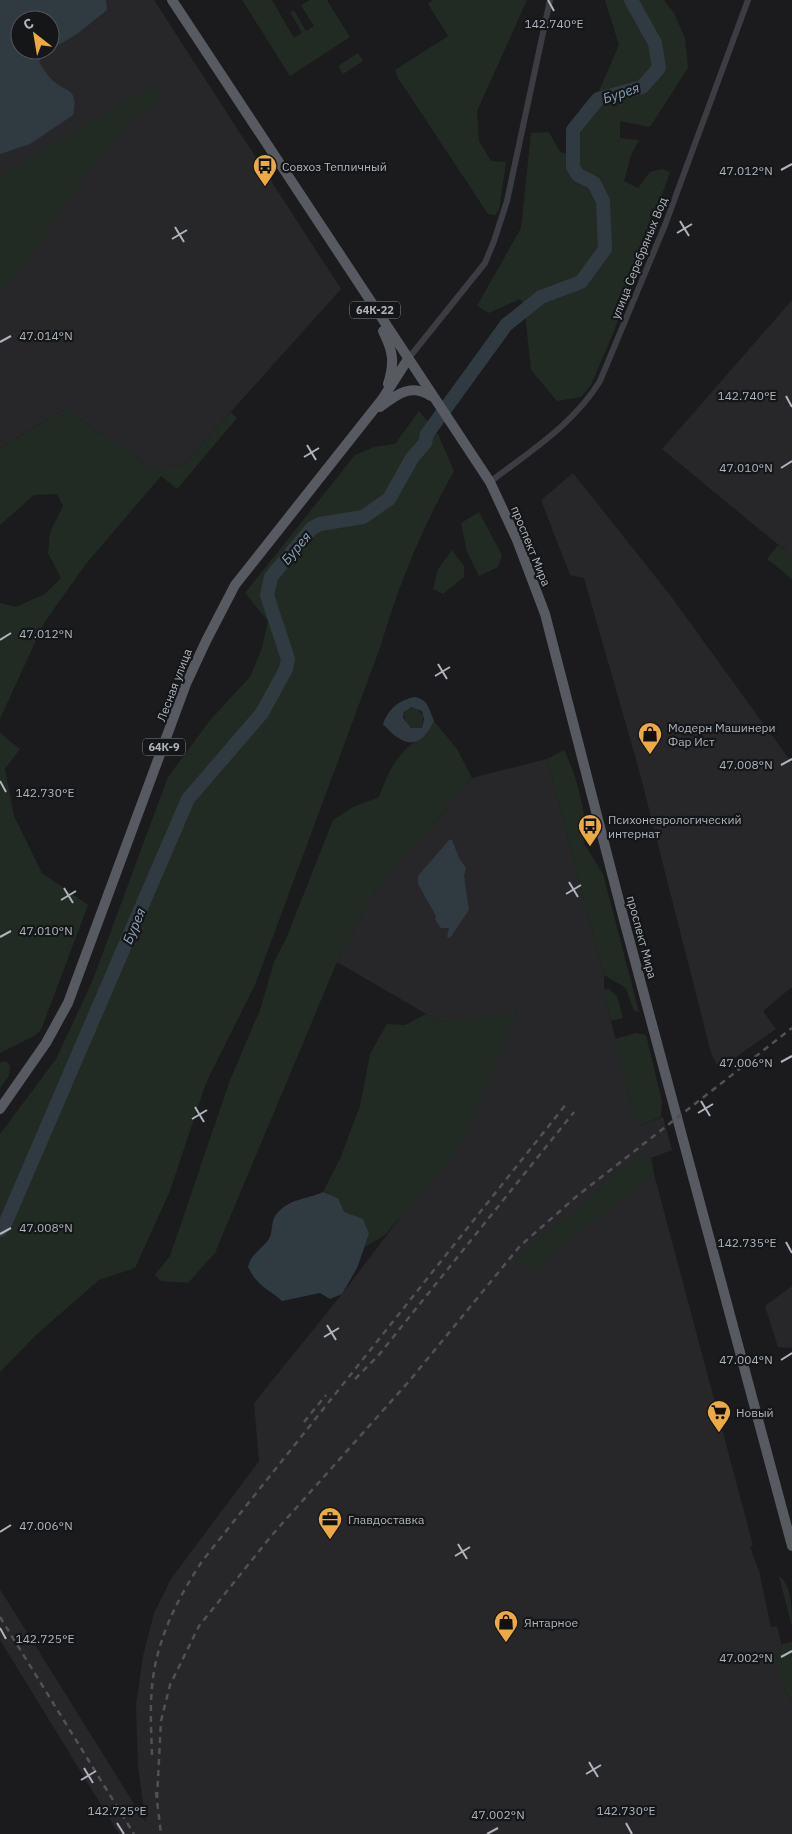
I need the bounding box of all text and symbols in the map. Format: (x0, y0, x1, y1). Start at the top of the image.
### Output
north arrow (10, 10, 60, 60)
text: С (20, 14, 37, 34)
text: 142.740°E (524, 16, 584, 31)
water label: Бурея (600, 78, 642, 108)
bus stop icon: Совхоз Тепличный (252, 153, 278, 187)
place label: Совхоз Тепличный (282, 159, 387, 174)
text: 47.012°N (719, 163, 773, 178)
street label: улица Серебряных Вод (608, 195, 670, 321)
road number: 64К-22 (350, 302, 400, 318)
text: 47.014°N (19, 328, 73, 343)
text: 142.740°E (717, 388, 777, 403)
text: 47.010°N (719, 460, 773, 475)
street label: проспект Мира (508, 504, 554, 589)
water label: Бурея (277, 528, 315, 568)
text: 47.012°N (19, 626, 73, 641)
street label: Лесная улица (153, 646, 195, 724)
place label: Модерн Машинери Фар Ист (668, 720, 776, 749)
shop icon: Модерн Машинери Фар Ист (637, 721, 663, 755)
road number: 64К-9 (143, 739, 185, 756)
text: 47.008°N (719, 757, 773, 772)
text: 142.730°E (15, 785, 75, 800)
place label: Психоневрологический интернат (608, 812, 742, 841)
bus stop icon: Психоневрологический интернат (577, 813, 603, 847)
street label: проспект Мира (624, 894, 660, 981)
water label: Бурея (118, 905, 150, 947)
text: 47.010°N (19, 923, 73, 938)
text: 47.006°N (719, 1055, 773, 1070)
text: 47.008°N (19, 1220, 73, 1235)
text: 142.735°E (717, 1235, 777, 1250)
text: 47.004°N (719, 1352, 773, 1367)
supermarket icon: Новый (706, 1399, 732, 1433)
place label: Новый (736, 1405, 774, 1420)
office icon: Главдоставка (317, 1506, 343, 1540)
place label: Главдоставка (348, 1512, 425, 1527)
text: 47.006°N (19, 1518, 73, 1533)
shop icon: Янтарное (493, 1609, 519, 1643)
place label: Янтарное (524, 1615, 578, 1630)
text: 142.725°E (15, 1631, 75, 1646)
text: 47.002°N (719, 1650, 773, 1665)
text: 142.725°E (87, 1803, 147, 1818)
text: 142.730°E (596, 1803, 656, 1818)
text: 47.002°N (471, 1807, 525, 1822)

